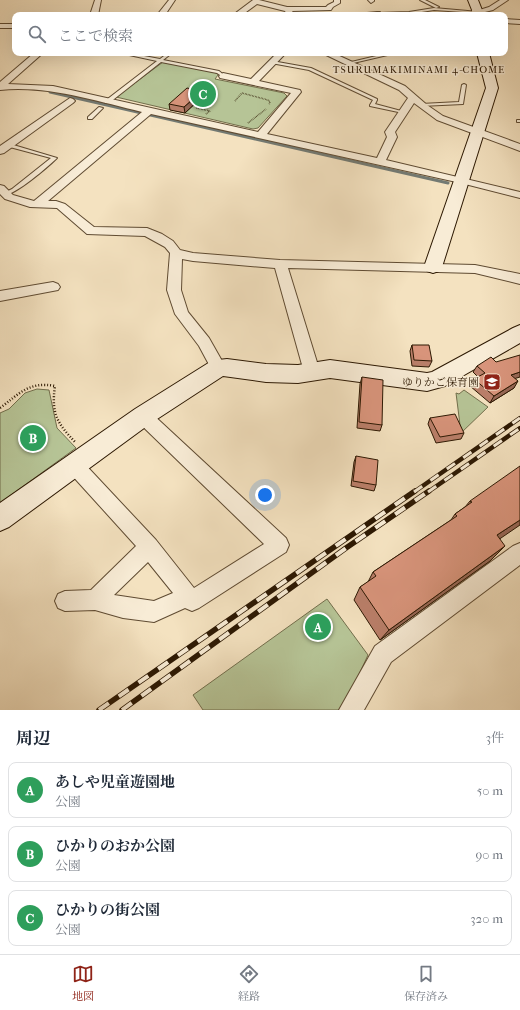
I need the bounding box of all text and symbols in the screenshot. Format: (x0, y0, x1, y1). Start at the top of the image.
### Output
search box (12, 12, 508, 56)
icon: search (26, 23, 48, 45)
text: ここで検索 (58, 27, 133, 45)
district label: TSURUMAKIMINAMI 4-CHOME (333, 64, 505, 76)
pin: C (190, 79, 216, 109)
school or university icon: ゆりかご保育園 (482, 372, 502, 392)
place label: ゆりかご保育園 (402, 376, 479, 389)
pin: B (20, 423, 46, 453)
your location (255, 485, 275, 505)
pin: A (305, 612, 331, 642)
text: 周辺 (16, 728, 50, 748)
text: 3件 (486, 730, 504, 745)
text: あしや児童遊園地 (55, 773, 175, 791)
text: A (26, 783, 34, 798)
text: 50 m (477, 783, 503, 798)
text: 公園 (55, 794, 81, 809)
text: ひかりのおか公園 (55, 837, 175, 855)
text: B (26, 847, 34, 862)
text: 90 m (475, 847, 503, 862)
text: 公園 (55, 858, 81, 873)
text: ひかりの街公園 (55, 901, 160, 919)
text: C (26, 911, 34, 926)
text: 320 m (470, 911, 503, 926)
text: 公園 (55, 922, 81, 937)
tab: 地図 (72, 963, 94, 1003)
tab: 経路 (238, 963, 260, 1003)
tab: 保存済み (404, 963, 448, 1003)

